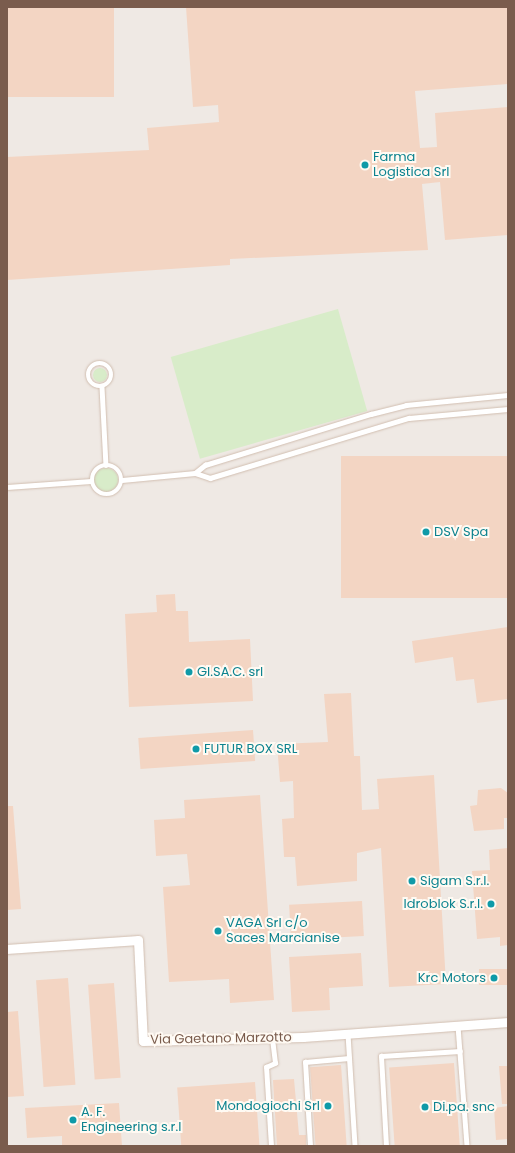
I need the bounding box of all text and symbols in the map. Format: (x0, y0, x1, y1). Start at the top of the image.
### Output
place label: Farma Logistica Srl (373, 150, 449, 181)
marker: Farma Logistica Srl (360, 160, 370, 170)
place label: DSV Spa (434, 524, 488, 540)
marker: DSV Spa (421, 527, 431, 537)
place label: GI.SA.C. srl (197, 664, 263, 680)
marker: GI.SA.C. srl (184, 667, 194, 677)
place label: FUTUR BOX SRL (204, 741, 297, 757)
marker: FUTUR BOX SRL (191, 744, 201, 754)
place label: Sigam S.r.l. (420, 873, 489, 889)
marker: Sigam S.r.l. (407, 876, 417, 886)
place label: Idroblok S.r.l. (404, 896, 483, 912)
marker: Idroblok S.r.l. (486, 899, 496, 909)
place label: VAGA Srl c/o Saces Marcianise (226, 916, 340, 947)
marker: VAGA Srl c/o Saces Marcianise (213, 926, 223, 936)
place label: Krc Motors (418, 970, 486, 986)
marker: Krc Motors (489, 973, 499, 983)
street label: Via Gaetano Marzotto (150, 1030, 292, 1048)
place label: Mondogiochi Srl (216, 1098, 320, 1114)
place label: Di.pa. snc (433, 1099, 495, 1115)
marker: Mondogiochi Srl (323, 1101, 333, 1111)
marker: Di.pa. snc (420, 1102, 430, 1112)
place label: A. F. Engineering s.r.l (81, 1105, 181, 1136)
marker: A. F. Engineering s.r.l (68, 1115, 78, 1125)

